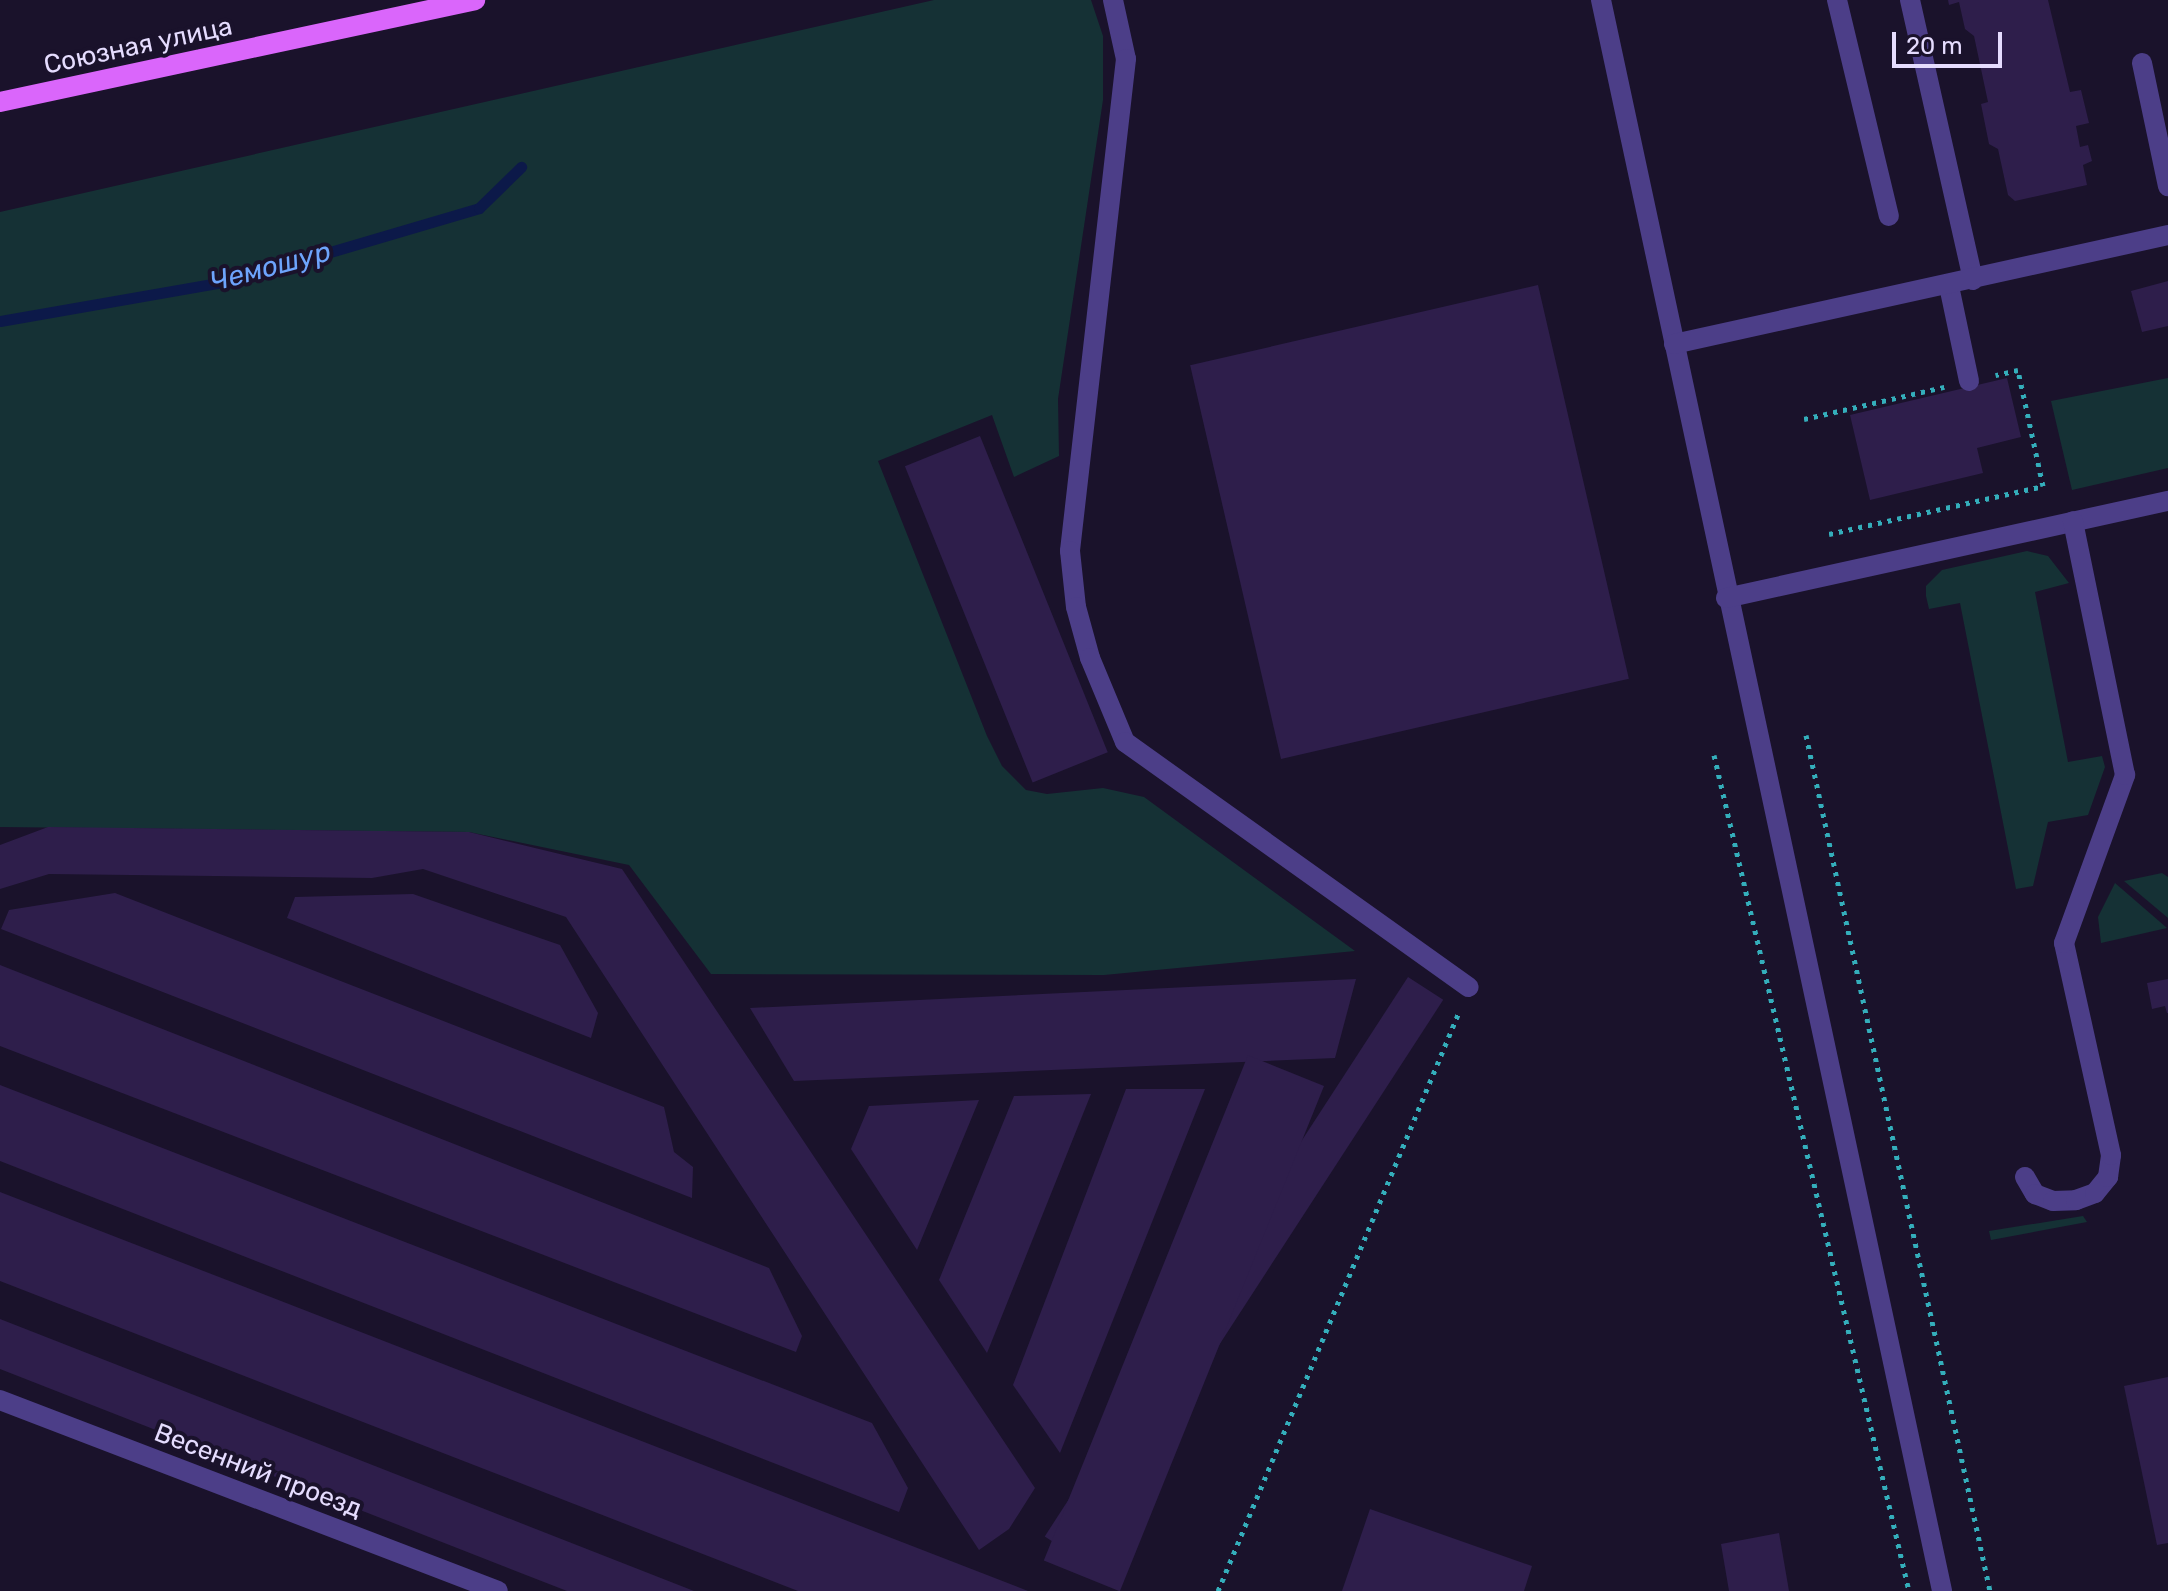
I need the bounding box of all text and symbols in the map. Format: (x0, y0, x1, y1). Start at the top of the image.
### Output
street label: Союзная улица (41, 11, 235, 81)
scale bar (1896, 16, 2006, 66)
text: 20 m (1906, 32, 1963, 60)
water label: Чемошур (206, 235, 334, 299)
street label: Весенний проезд (150, 1417, 366, 1525)

